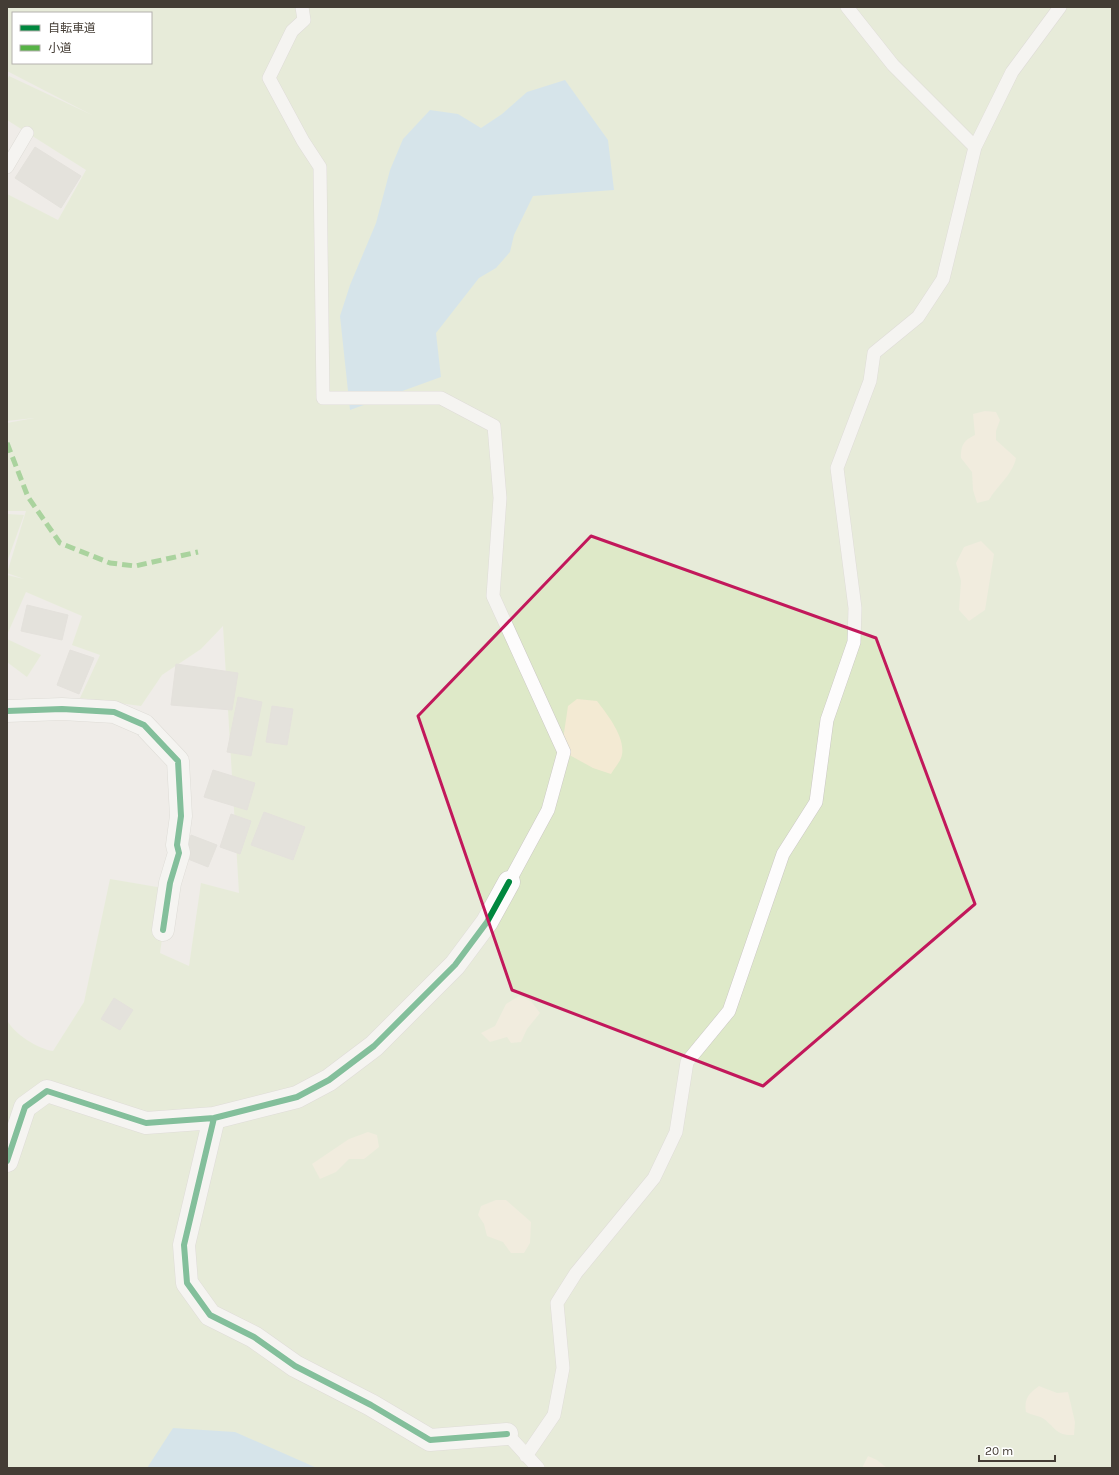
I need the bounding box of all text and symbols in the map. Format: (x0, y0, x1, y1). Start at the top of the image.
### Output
legend (12, 12, 152, 64)
text: 自転車道 (48, 21, 96, 35)
text: 小道 (48, 41, 72, 55)
scale bar (979, 1437, 1055, 1463)
text: 20 m (985, 1444, 1013, 1458)

